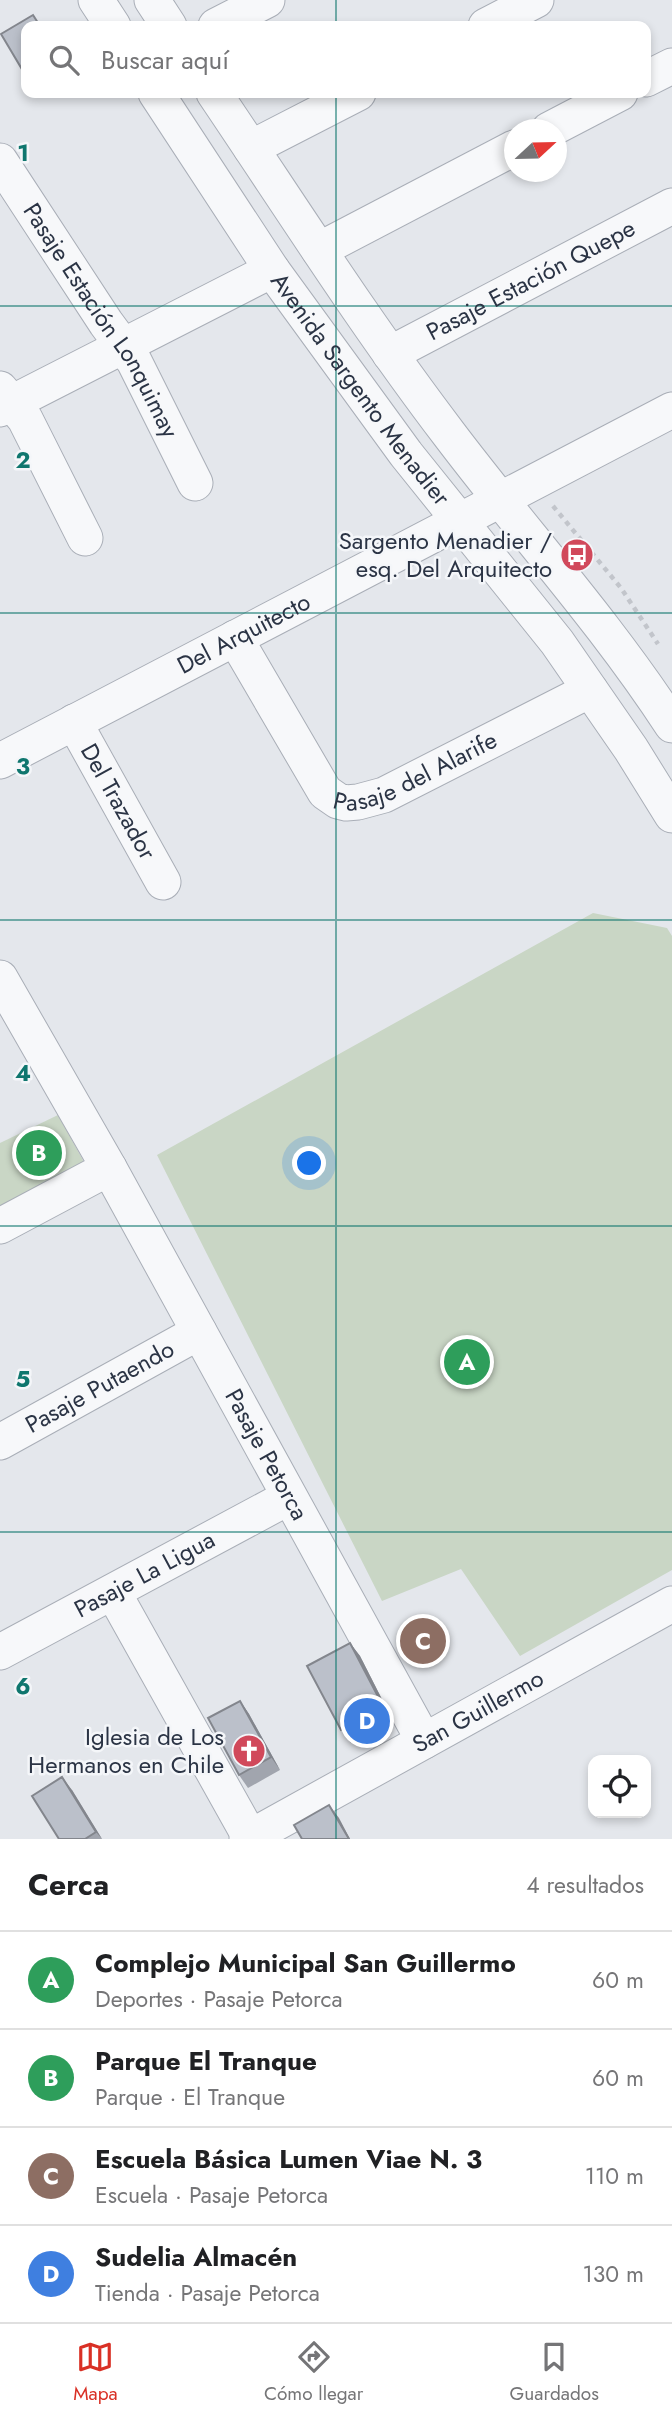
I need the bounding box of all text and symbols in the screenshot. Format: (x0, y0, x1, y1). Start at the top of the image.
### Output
search box (21, 21, 651, 98)
icon: search (45, 41, 83, 79)
text: Buscar aquí (101, 41, 229, 79)
north arrow (504, 119, 567, 182)
text: 1 (17, 136, 29, 170)
street label: Pasaje Estación Lonquimay (15, 196, 188, 444)
street label: Pasaje Estación Quepe (420, 210, 641, 349)
street label: Avenida Sargento Menadier (262, 265, 459, 514)
text: 2 (15, 443, 31, 477)
place label: Sargento Menadier / esq. Del Arquitecto (339, 523, 552, 586)
bus stop icon: Sargento Menadier / esq. Del Arquitecto (558, 536, 596, 574)
street label: Del Arquitecto (171, 584, 316, 683)
street label: Pasaje del Alarife (330, 722, 503, 820)
street label: Del Trazador (72, 737, 165, 866)
text: 3 (16, 749, 30, 783)
text: 4 (15, 1056, 31, 1090)
pin: B (16, 1127, 62, 1179)
your location (292, 1146, 326, 1180)
street label: Pasaje Putaendo (19, 1331, 180, 1442)
pin: A (444, 1336, 490, 1388)
text: 5 (16, 1362, 30, 1396)
street label: Pasaje Petorca (217, 1382, 317, 1526)
street label: Pasaje La Ligua (68, 1522, 221, 1626)
pin: C (400, 1615, 446, 1667)
street label: San Guillermo (406, 1660, 550, 1761)
text: 6 (15, 1669, 31, 1703)
pin: D (344, 1695, 390, 1747)
place label: Iglesia de Los Hermanos en Chile (28, 1719, 224, 1782)
church icon: Iglesia de Los Hermanos en Chile (230, 1732, 268, 1770)
map controls (588, 1755, 651, 1818)
button: locate (588, 1755, 651, 1818)
text: Cerca (28, 1863, 109, 1906)
text: 4 resultados (526, 1868, 644, 1902)
text: Complejo Municipal San Guillermo (95, 1944, 516, 1982)
text: A (43, 1963, 59, 1997)
text: 60 m (592, 1963, 644, 1997)
text: Deportes · Pasaje Petorca (95, 1982, 343, 2016)
text: Parque El Tranque (95, 2042, 317, 2080)
text: B (43, 2061, 59, 2095)
text: 60 m (592, 2061, 644, 2095)
text: Parque · El Tranque (95, 2080, 285, 2114)
text: Escuela Básica Lumen Viae N. 3 (95, 2140, 482, 2178)
text: C (43, 2159, 59, 2193)
text: 110 m (585, 2159, 644, 2193)
text: Escuela · Pasaje Petorca (95, 2178, 328, 2212)
text: Sudelia Almacén (95, 2238, 297, 2276)
text: D (43, 2257, 59, 2291)
text: 130 m (582, 2257, 644, 2291)
text: Tienda · Pasaje Petorca (95, 2276, 320, 2310)
tab: Mapa (73, 2338, 118, 2407)
tab: Cómo llegar (264, 2338, 363, 2407)
tab: Guardados (510, 2338, 599, 2407)

